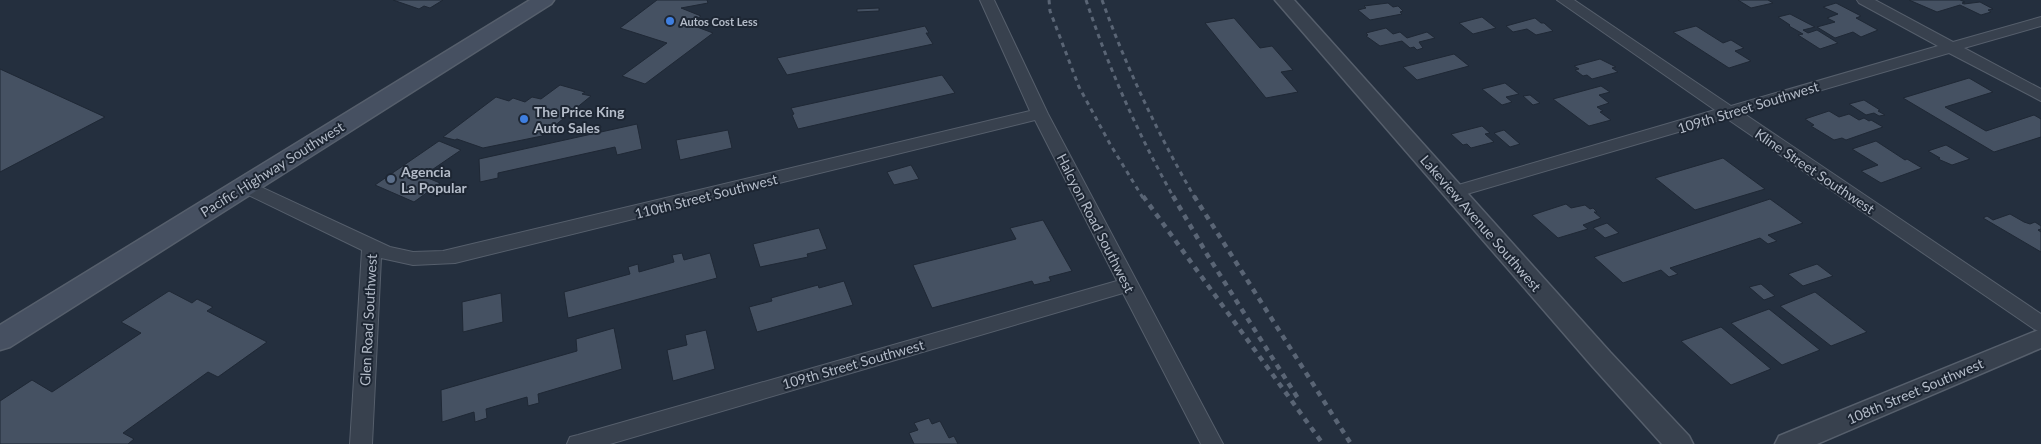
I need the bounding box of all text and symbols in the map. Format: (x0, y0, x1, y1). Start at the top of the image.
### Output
marker: Autos Cost Less (664, 15, 676, 27)
place label: Autos Cost Less (679, 15, 758, 28)
street label: 109th Street Southwest (1675, 77, 1821, 137)
place label: The Price King Auto Sales (533, 103, 625, 136)
marker: The Price King Auto Sales (518, 113, 530, 125)
street label: Pacific Highway Southwest (197, 118, 347, 220)
street label: Kline Street Southwest (1752, 125, 1878, 217)
street label: Halcyon Road Southwest (1053, 151, 1139, 295)
street label: Lakeview Avenue Southwest (1417, 151, 1545, 295)
place label: Agencia La Popular (400, 163, 468, 196)
street label: 110th Street Southwest (633, 170, 779, 222)
marker: Agencia La Popular (385, 173, 397, 185)
street label: Glen Road Southwest (356, 253, 380, 387)
street label: 109th Street Southwest (780, 336, 926, 392)
street label: 108th Street Southwest (1844, 355, 1986, 427)

